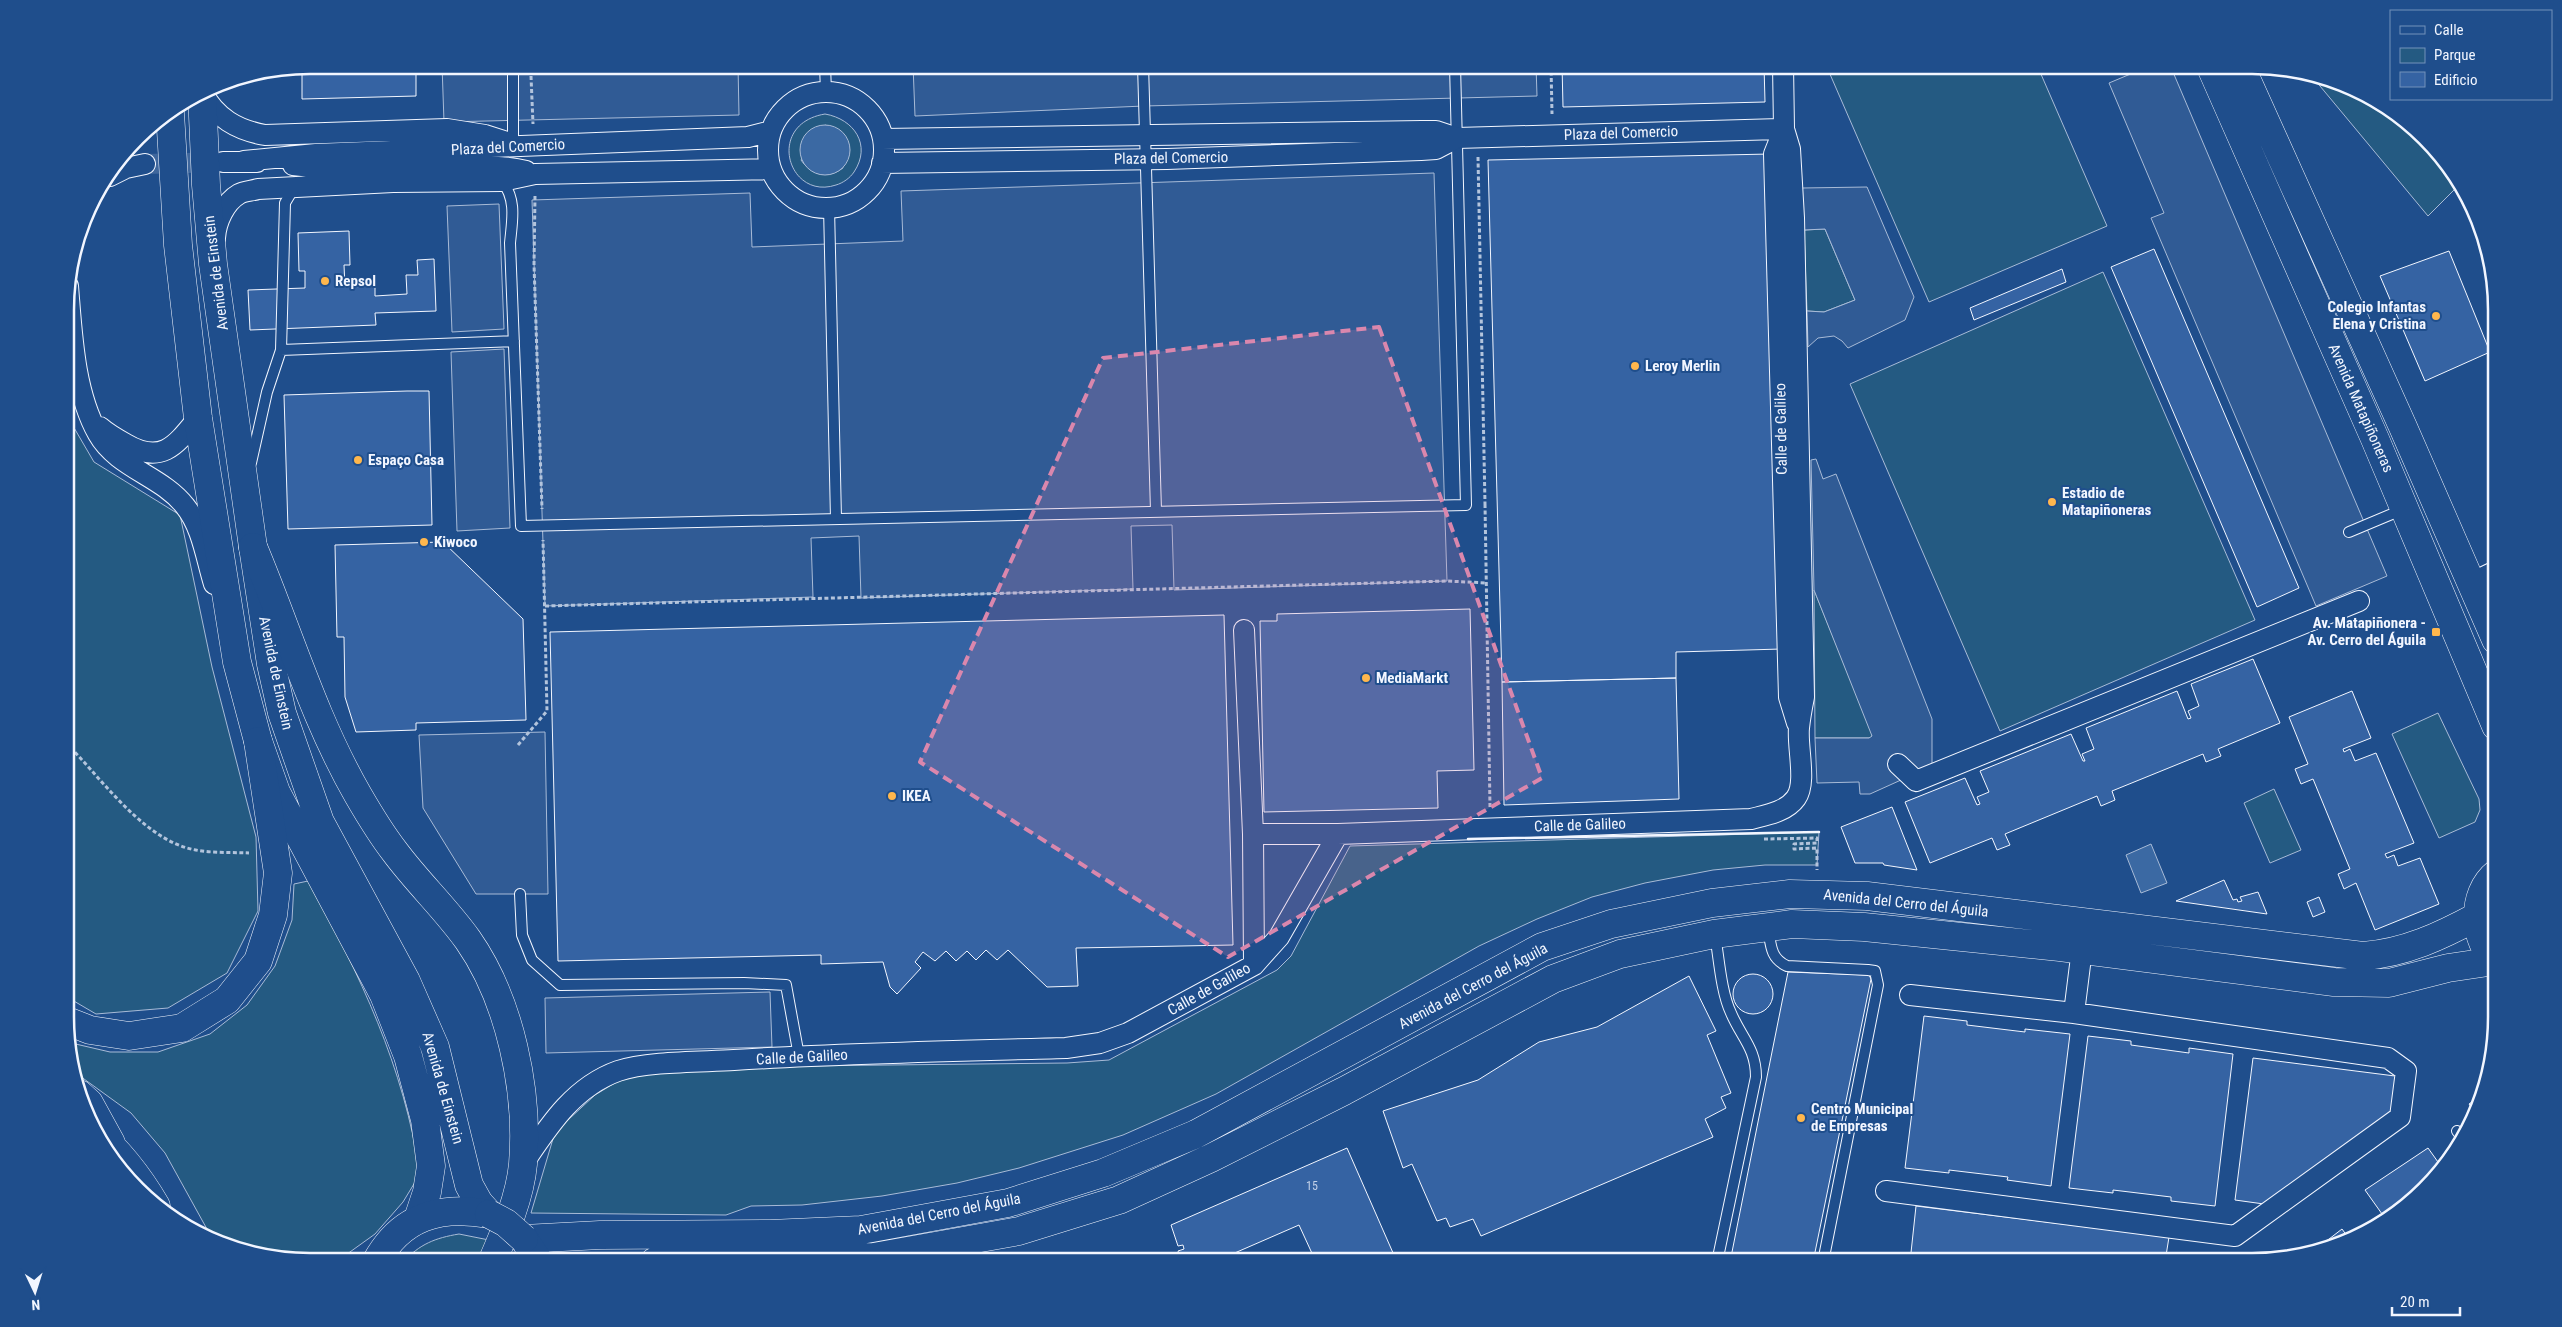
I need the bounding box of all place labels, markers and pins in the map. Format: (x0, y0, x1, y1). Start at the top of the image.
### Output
place label: Repsol (335, 272, 376, 290)
marker: Repsol (319, 275, 331, 287)
place label: Colegio Infantas Elena y Cristina (2328, 298, 2426, 333)
marker: Colegio Infantas Elena y Cristina (2430, 310, 2442, 322)
place label: Leroy Merlin (1645, 357, 1720, 375)
marker: Leroy Merlin (1629, 360, 1641, 372)
place label: Espaço Casa (368, 451, 444, 469)
marker: Espaço Casa (352, 454, 364, 466)
place label: Estadio de Matapiñoneras (2062, 484, 2152, 519)
marker: Estadio de Matapiñoneras (2046, 496, 2058, 508)
place label: Kiwoco (434, 533, 477, 551)
marker: Kiwoco (418, 536, 430, 548)
place label: Av. Matapiñonera - Av. Cerro del Águila (2307, 614, 2426, 649)
marker: Av. Matapiñonera - Av. Cerro del Águila (2430, 626, 2442, 638)
place label: MediaMarkt (1376, 669, 1448, 687)
marker: MediaMarkt (1360, 672, 1372, 684)
place label: IKEA (902, 787, 931, 805)
marker: IKEA (886, 790, 898, 802)
place label: Centro Municipal de Empresas (1811, 1100, 1913, 1135)
marker: Centro Municipal de Empresas (1795, 1112, 1807, 1124)

